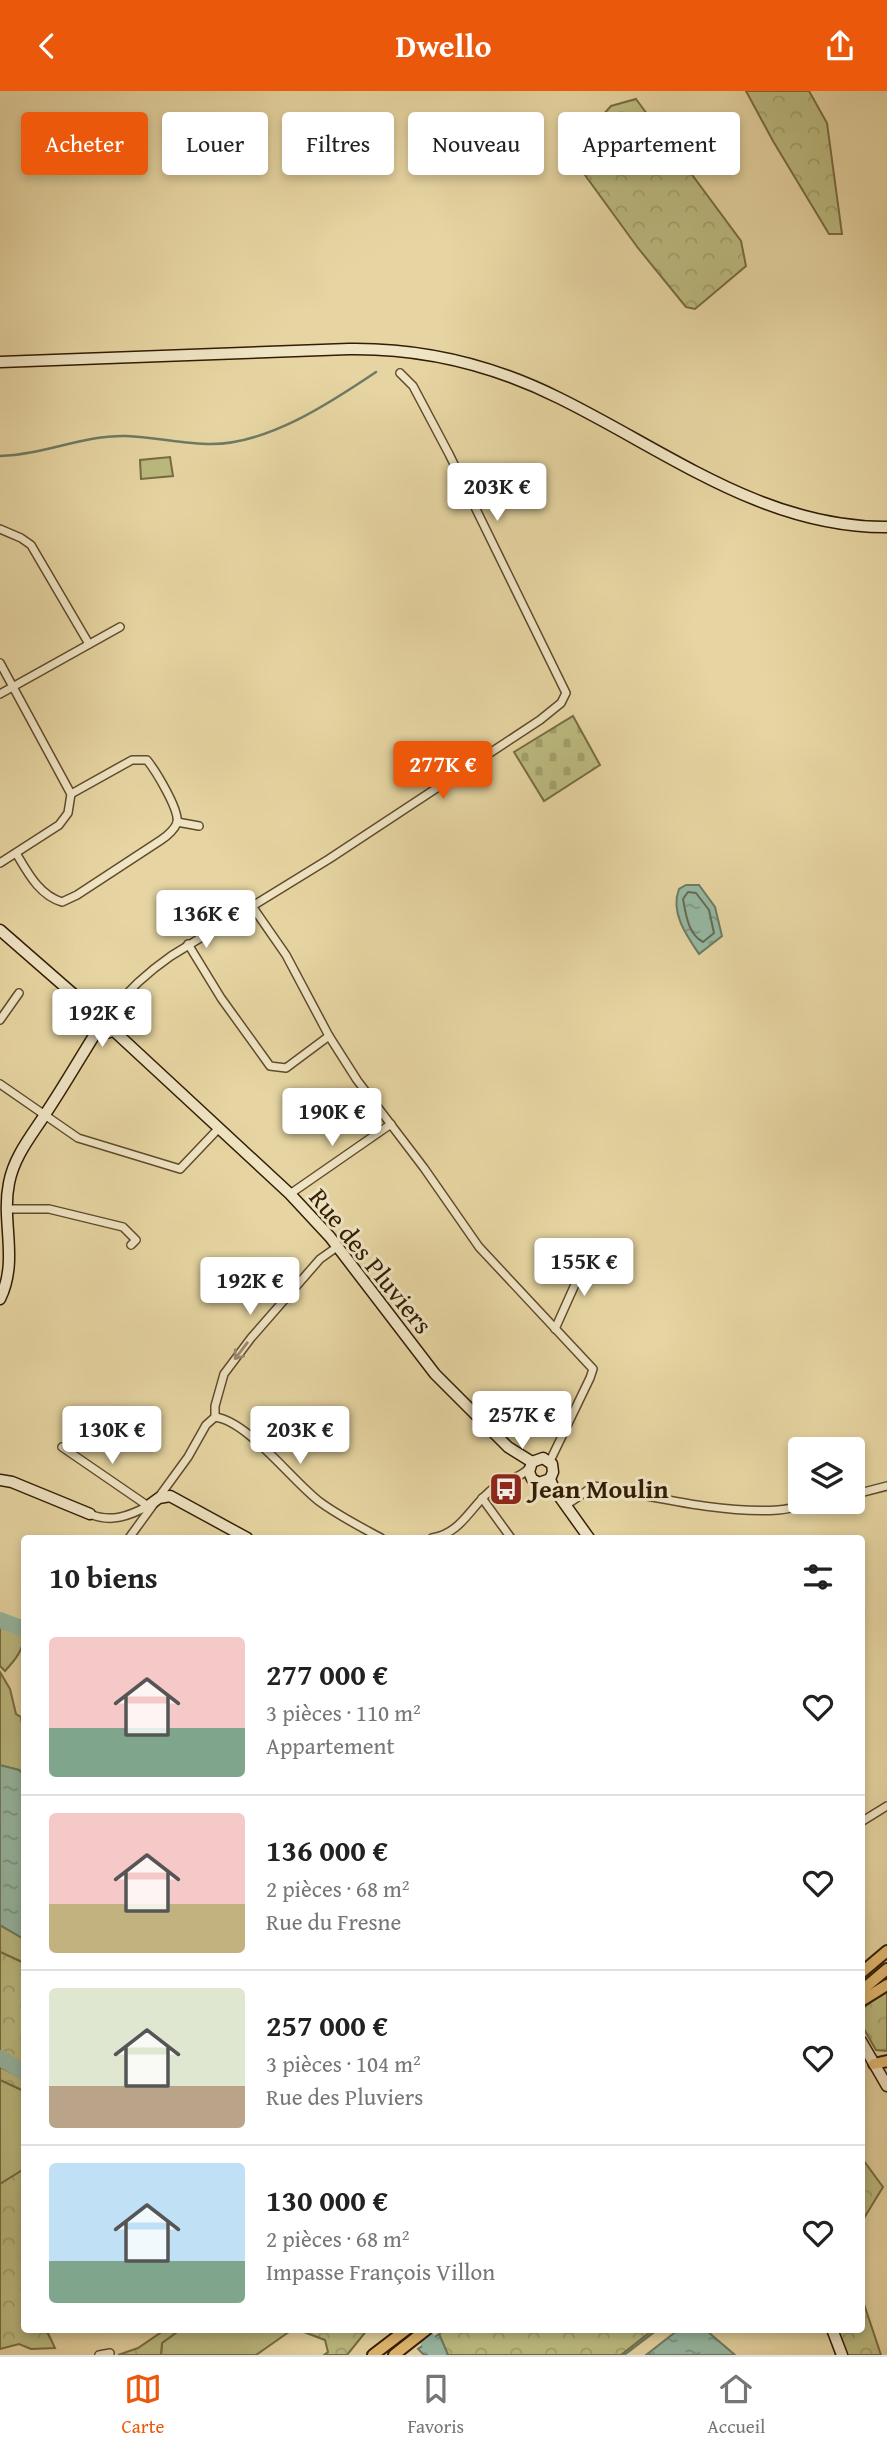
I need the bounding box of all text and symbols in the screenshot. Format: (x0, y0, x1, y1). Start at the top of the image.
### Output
text: Dwello (396, 22, 491, 69)
icon: back (28, 27, 66, 65)
icon: share (821, 27, 859, 65)
chip: Acheter (21, 112, 148, 175)
chip: Louer (162, 112, 268, 175)
chip: Filtres (282, 112, 394, 175)
chip: Nouveau (408, 112, 544, 175)
chip: Appartement (558, 112, 740, 175)
pin: 203K € (440, 463, 554, 523)
text: 203K € (463, 469, 531, 502)
pin: 277K € (386, 741, 500, 801)
text: 277K € (409, 747, 477, 780)
pin: 136K € (149, 891, 263, 950)
text: 136K € (172, 896, 240, 929)
pin: 192K € (45, 989, 159, 1049)
text: 192K € (68, 995, 136, 1028)
pin: 190K € (275, 1089, 389, 1148)
text: 190K € (298, 1094, 366, 1127)
street label: Rue des Pluviers (300, 1179, 443, 1342)
pin: 155K € (527, 1239, 641, 1298)
text: 155K € (550, 1244, 618, 1277)
pin: 192K € (193, 1257, 307, 1317)
text: 192K € (216, 1263, 284, 1296)
one-way arrow (234, 1341, 249, 1360)
pin: 257K € (465, 1391, 579, 1451)
text: 257K € (488, 1397, 556, 1430)
pin: 130K € (55, 1407, 169, 1466)
pin: 203K € (243, 1407, 357, 1466)
text: 130K € (78, 1412, 146, 1445)
text: 203K € (266, 1412, 334, 1445)
map controls (788, 1437, 865, 1514)
button: layers (788, 1437, 865, 1514)
place label: Jean Moulin (526, 1469, 669, 1508)
bus stop icon: Jean Moulin (487, 1470, 525, 1508)
text: 10 biens (49, 1555, 158, 1599)
icon: filters (799, 1558, 837, 1596)
text: 277 000 € (266, 1652, 388, 1696)
icon: home (105, 1665, 189, 1749)
icon: heart (799, 1688, 837, 1726)
text: 3 pièces · 110 m² (266, 1696, 421, 1729)
text: Appartement (266, 1729, 395, 1762)
text: 136 000 € (266, 1828, 388, 1872)
icon: home (105, 1841, 189, 1925)
icon: heart (799, 1864, 837, 1902)
text: 2 pièces · 68 m² (266, 1872, 410, 1905)
text: Rue du Fresne (266, 1905, 401, 1938)
text: 257 000 € (266, 2003, 388, 2047)
icon: home (105, 2016, 189, 2100)
icon: heart (799, 2039, 837, 2077)
text: 3 pièces · 104 m² (266, 2047, 421, 2080)
text: Rue des Pluviers (266, 2080, 423, 2113)
text: 130 000 € (266, 2178, 388, 2222)
icon: home (105, 2191, 189, 2275)
icon: heart (799, 2214, 837, 2252)
text: 2 pièces · 68 m² (266, 2222, 410, 2255)
text: Impasse François Villon (266, 2255, 495, 2288)
tab: Carte (122, 2370, 164, 2440)
tab: Favoris (407, 2370, 464, 2440)
tab: Accueil (707, 2370, 765, 2440)

